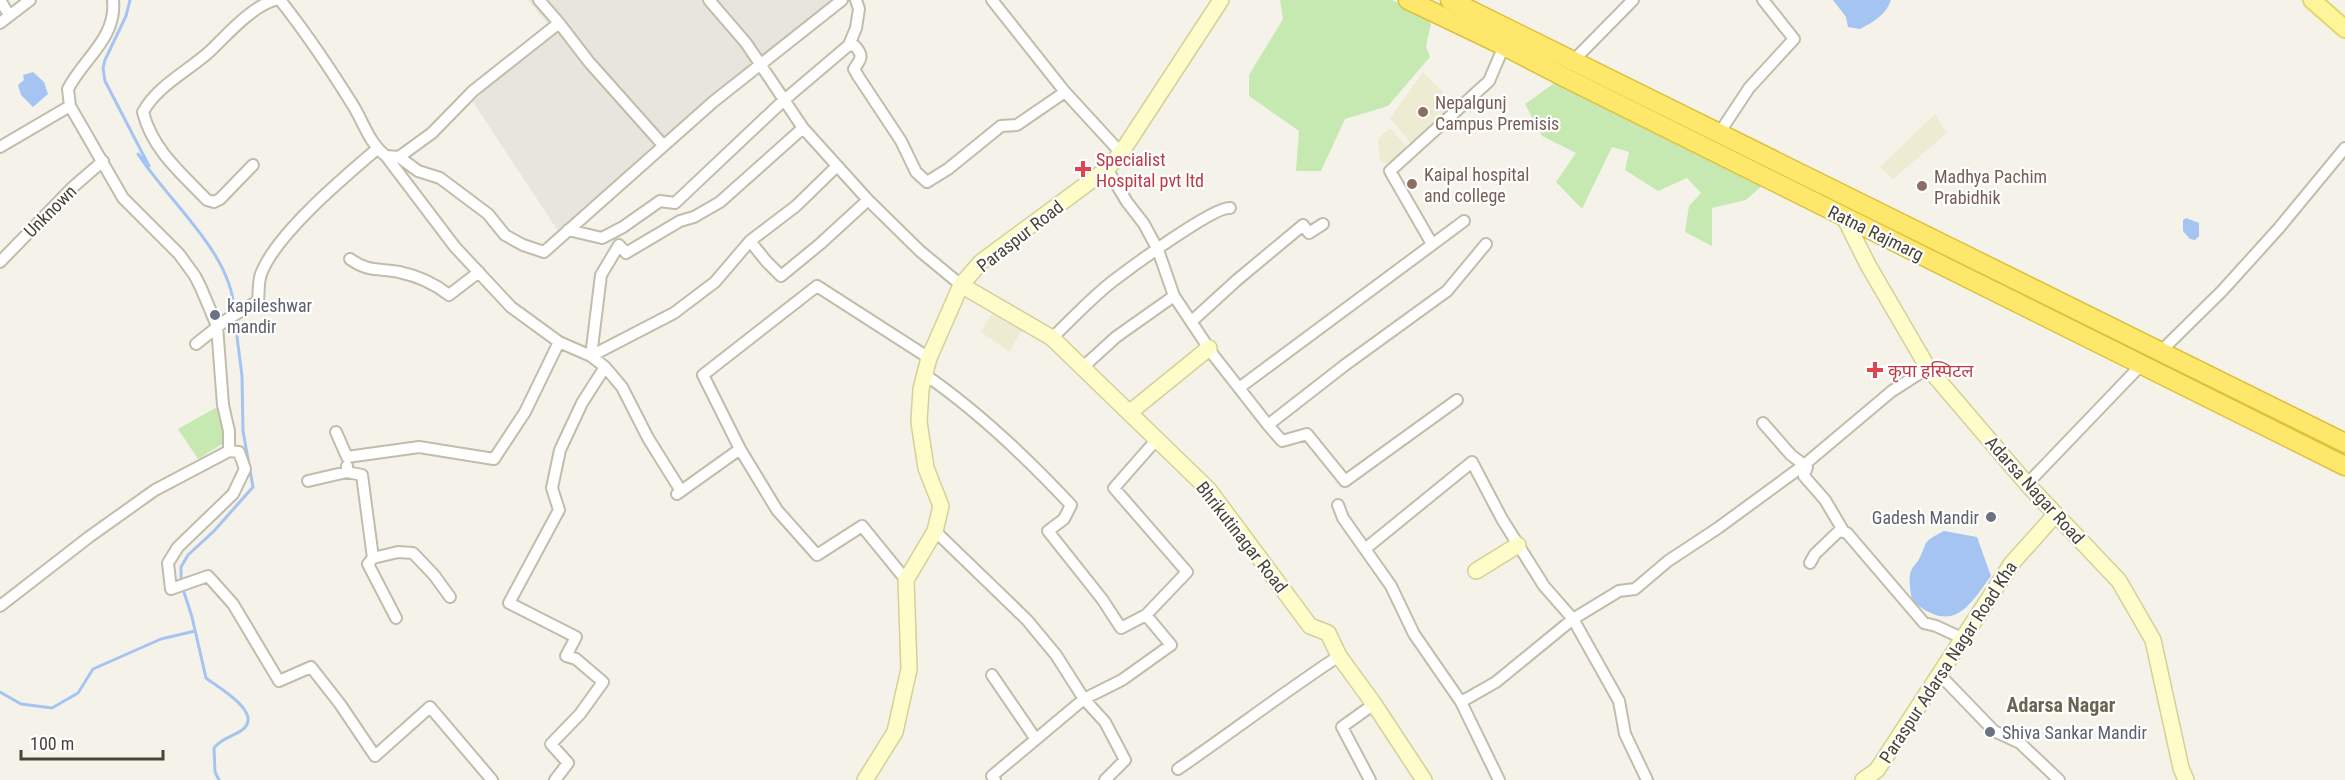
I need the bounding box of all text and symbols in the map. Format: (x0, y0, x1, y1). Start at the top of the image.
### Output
place label: Nepalgunj Campus Premisis (1435, 92, 1559, 134)
marker: Nepalgunj Campus Premisis (1416, 105, 1430, 119)
place label: Specialist Hospital pvt ltd (1096, 149, 1204, 191)
marker: Specialist Hospital pvt ltd (1074, 160, 1092, 178)
place label: Kaipal hospital and college (1424, 164, 1529, 206)
place label: Madhya Pachim Prabidhik (1934, 166, 2047, 208)
marker: Kaipal hospital and college (1405, 177, 1419, 191)
marker: Madhya Pachim Prabidhik (1915, 179, 1929, 193)
street label: Unknown (20, 181, 80, 241)
street label: Paraspur Road (973, 196, 1067, 276)
street label: Ratna Rajmarg (1825, 201, 1927, 265)
place label: kapileshwar mandir (227, 295, 313, 337)
marker: kapileshwar mandir (208, 308, 222, 322)
place label: कृपा हस्पिटल (1888, 360, 1974, 383)
marker: कृपा हस्पिटल (1866, 361, 1884, 379)
street label: Adarsa Nagar Road (1981, 432, 2089, 548)
street label: Bhrikutinagar Road (1192, 477, 1292, 597)
place label: Gadesh Mandir (1872, 507, 1980, 528)
marker: Gadesh Mandir (1984, 510, 1998, 524)
street label: Paraspur Adarsa Nagar Road Kha (1875, 557, 2021, 767)
district label: Adarsa Nagar (2007, 693, 2116, 717)
place label: Shiva Sankar Mandir (2002, 722, 2148, 743)
scale bar (21, 723, 164, 761)
marker: Shiva Sankar Mandir (1983, 725, 1997, 739)
text: 100 m (30, 733, 74, 754)

